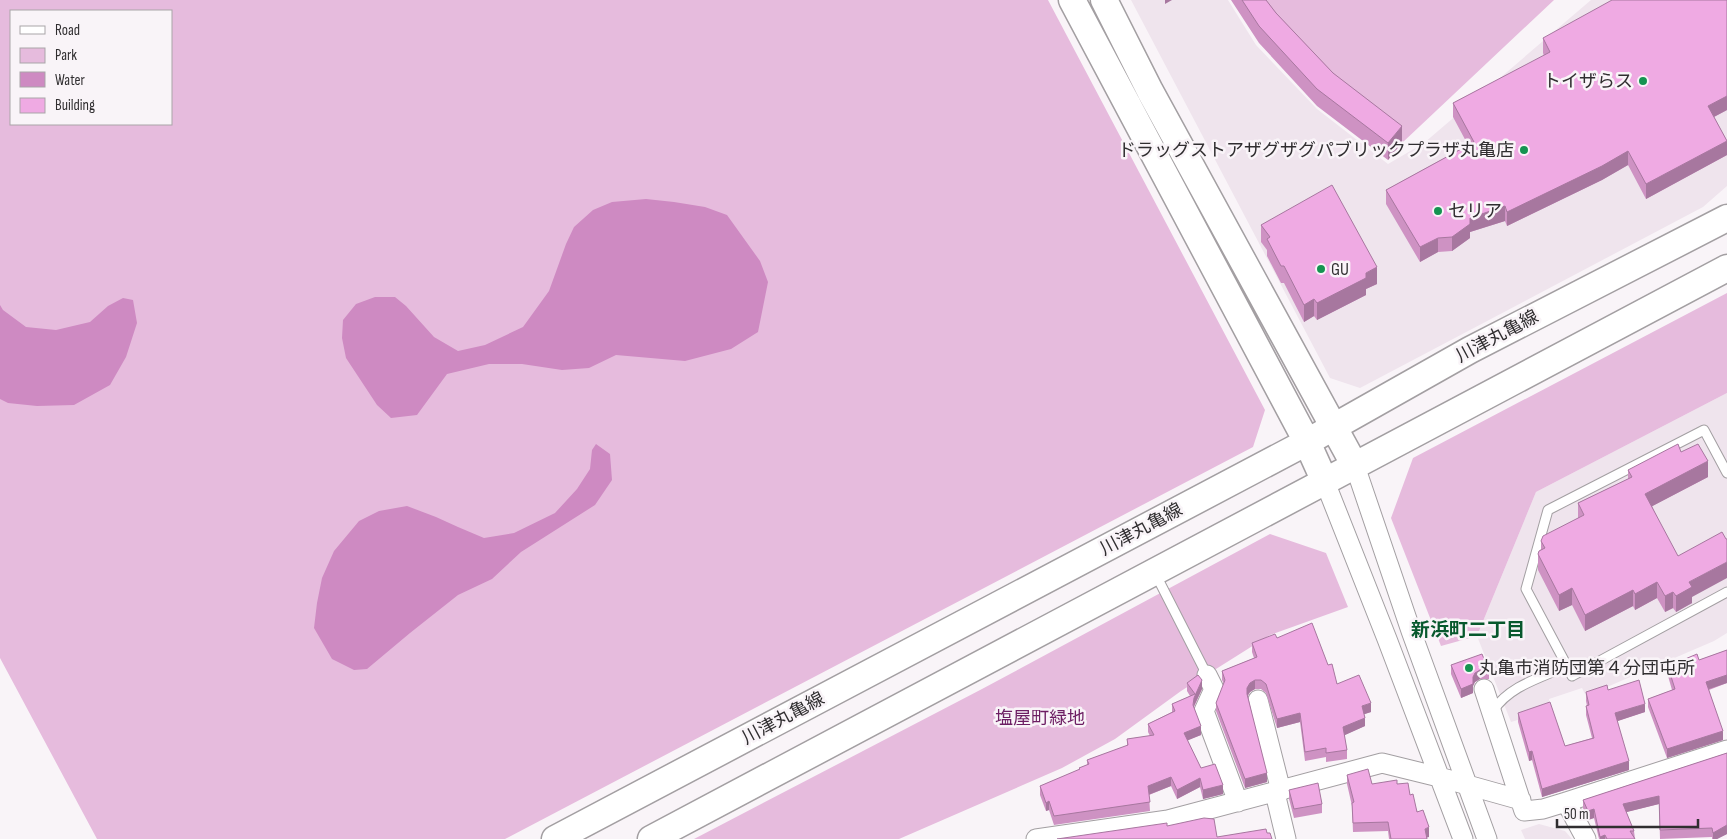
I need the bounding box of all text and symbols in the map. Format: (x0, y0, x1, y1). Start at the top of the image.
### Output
legend (10, 10, 172, 125)
text: Road (55, 21, 80, 40)
text: Park (55, 46, 77, 65)
text: Water (55, 71, 86, 90)
place label: トイザらス (1543, 71, 1633, 92)
marker: トイザらス (1637, 75, 1649, 87)
text: Building (55, 96, 95, 115)
place label: ドラッグストアザグザグパブリックプラザ丸亀店 (1118, 140, 1514, 161)
marker: ドラッグストアザグザグパブリックプラザ丸亀店 (1518, 144, 1530, 156)
place label: セリア (1448, 201, 1502, 222)
marker: セリア (1432, 205, 1444, 217)
place label: GU (1331, 259, 1349, 280)
marker: GU (1315, 263, 1327, 275)
street label: 川津丸亀線 (1453, 306, 1542, 367)
street label: 川津丸亀線 (1097, 499, 1186, 560)
district label: 新浜町二丁目 (1411, 619, 1525, 642)
place label: 丸亀市消防団第４分団屯所 (1479, 658, 1695, 679)
marker: 丸亀市消防団第４分団屯所 (1463, 662, 1475, 674)
street label: 川津丸亀線 (739, 688, 828, 749)
park label: 塩屋町緑地 (995, 708, 1085, 729)
scale bar (1557, 796, 1698, 828)
text: 50 m (1564, 805, 1589, 824)

